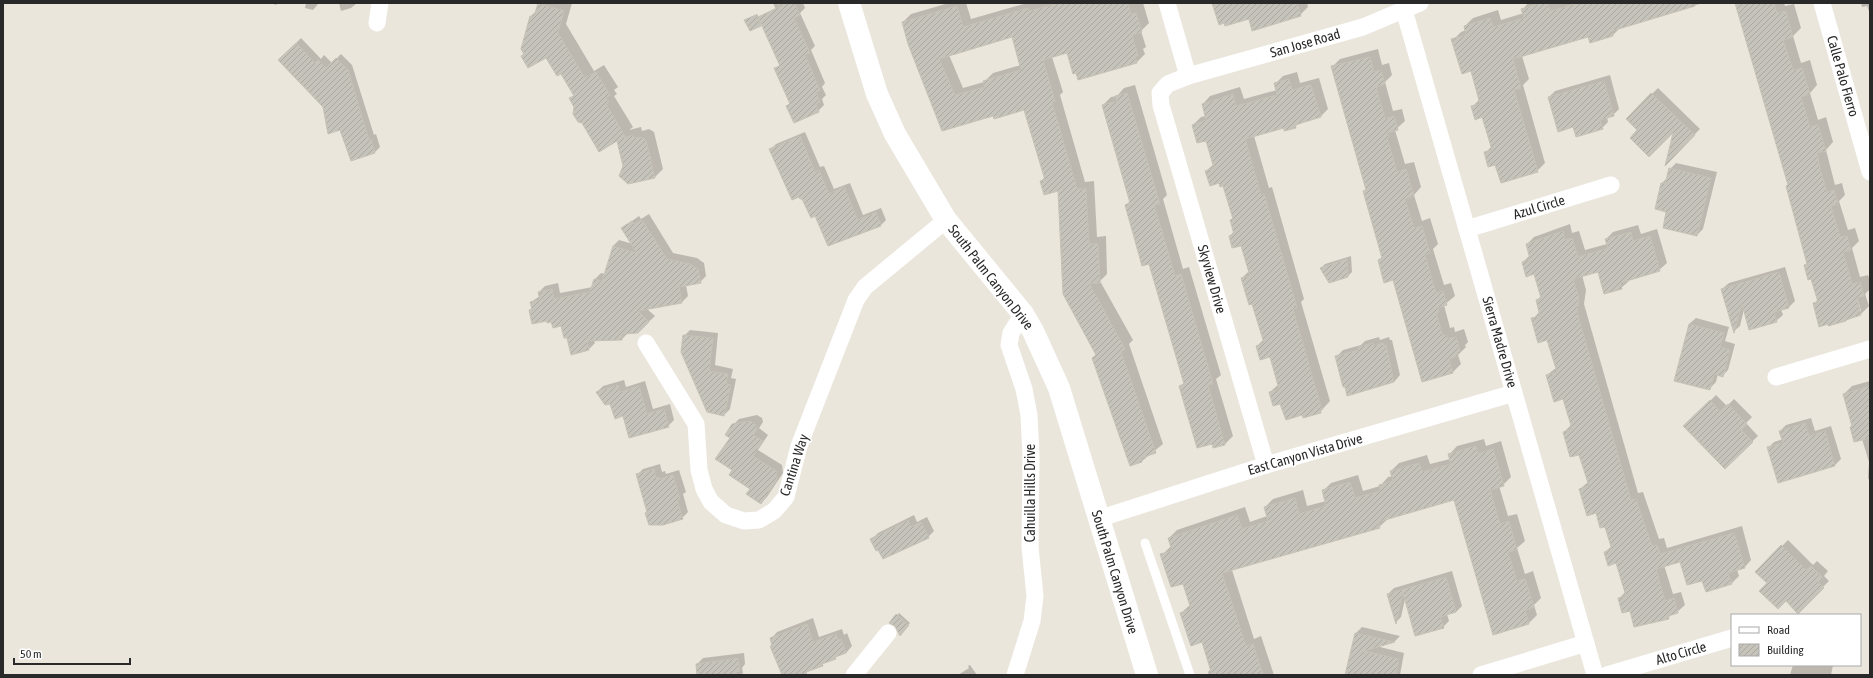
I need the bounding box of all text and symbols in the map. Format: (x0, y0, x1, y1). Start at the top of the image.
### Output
street label: San Jose Road (1268, 25, 1342, 61)
street label: Calle Palo Fierro (1824, 34, 1862, 118)
street label: Azul Circle (1511, 192, 1567, 222)
street label: South Palm Canyon Drive (945, 221, 1037, 333)
street label: Skyview Drive (1195, 243, 1229, 315)
street label: Sierra Madre Drive (1479, 295, 1521, 389)
street label: East Canyon Vista Drive (1246, 430, 1364, 478)
street label: Cantina Way (776, 432, 812, 498)
street label: Cahuilla Hills Drive (1022, 444, 1038, 542)
street label: South Palm Canyon Drive (1089, 508, 1141, 636)
legend (1731, 614, 1861, 666)
text: Road (1767, 623, 1790, 637)
street label: Alto Circle (1654, 638, 1708, 668)
scale bar (14, 640, 130, 666)
text: Building (1767, 643, 1805, 657)
text: 50 m (20, 647, 42, 661)

